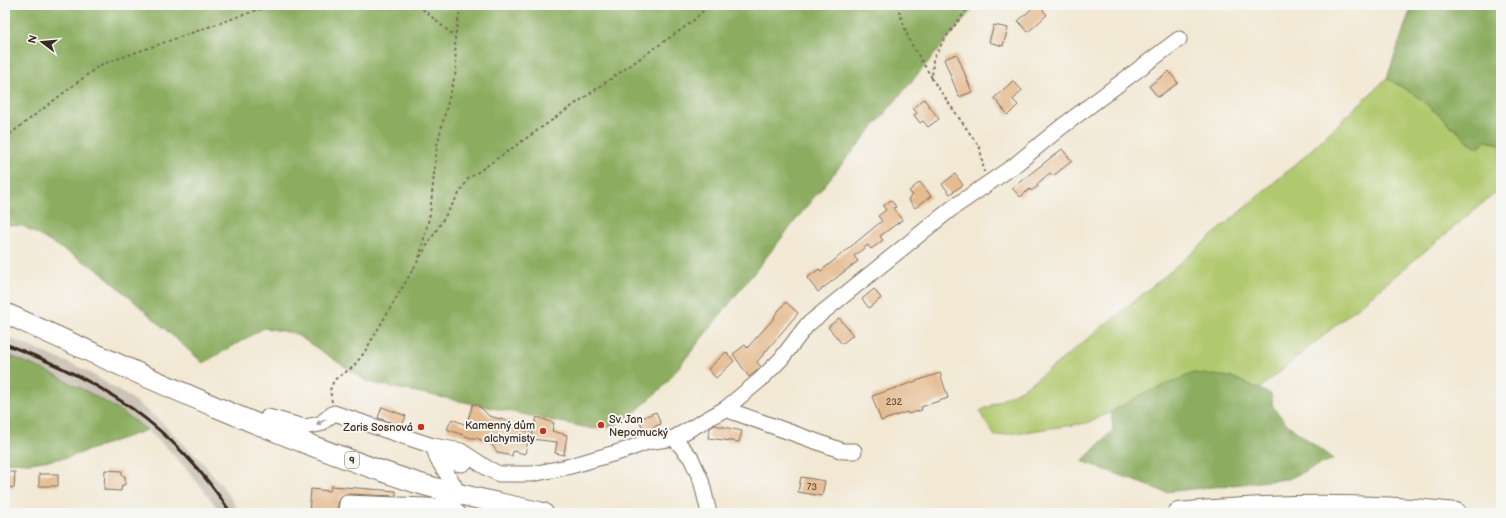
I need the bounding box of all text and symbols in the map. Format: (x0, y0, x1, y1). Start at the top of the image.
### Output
north arrow (22, 22, 62, 62)
text: N (25, 34, 40, 45)
house number: 232 (886, 397, 903, 408)
place label: Sv. Jan Nepomucký (609, 413, 668, 439)
one-way arrow (315, 418, 327, 425)
place label: Kamenný dům alchymisty (465, 419, 535, 445)
marker: Sv. Jan Nepomucký (596, 420, 606, 430)
place label: Zaris Sosnová (342, 421, 413, 434)
marker: Zaris Sosnová (416, 422, 426, 432)
marker: Kamenný dům alchymisty (538, 426, 548, 436)
road number: 9 (345, 452, 359, 468)
house number: 73 (807, 482, 817, 493)

